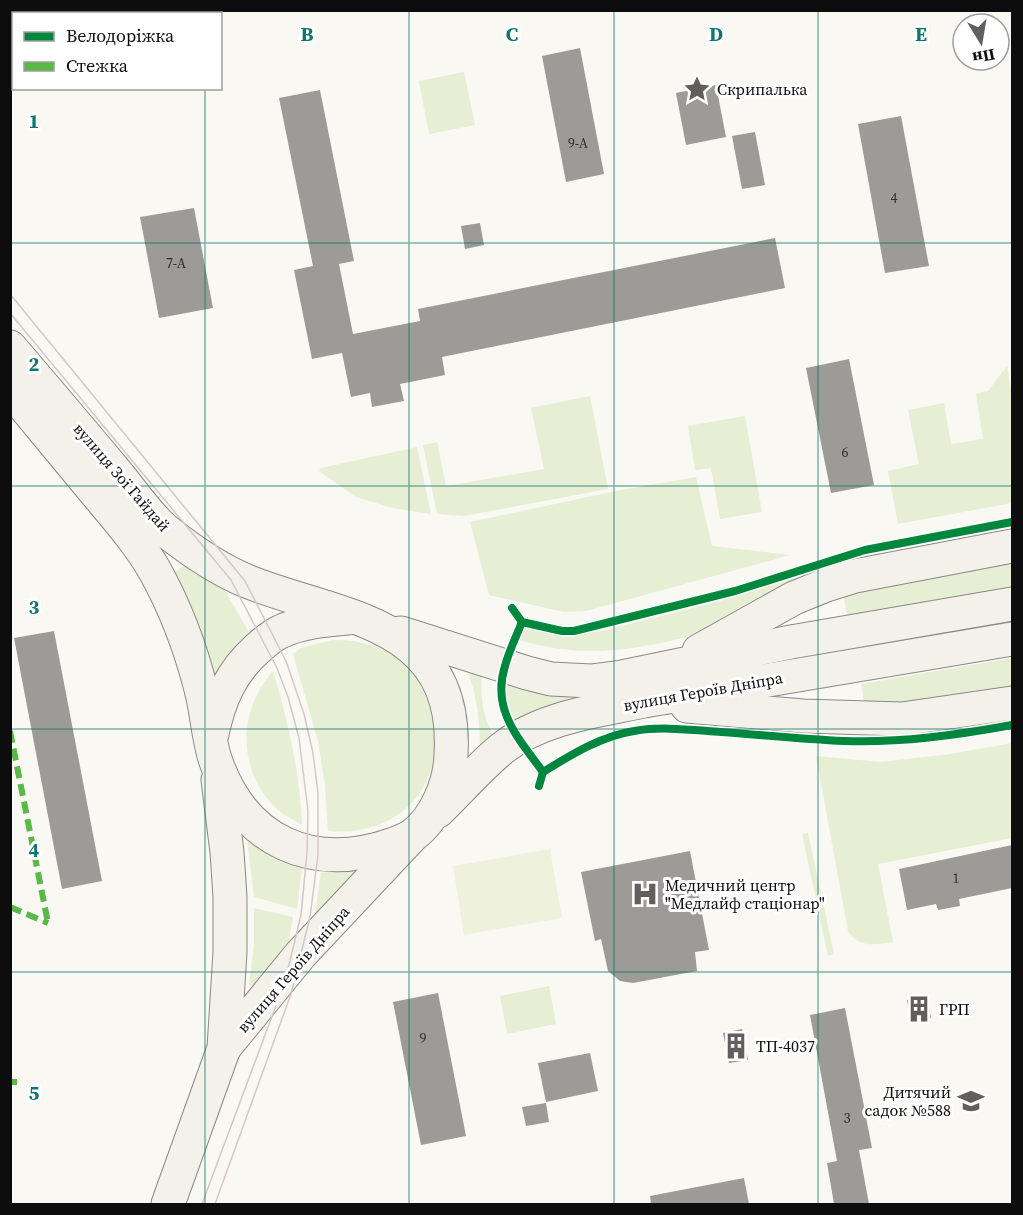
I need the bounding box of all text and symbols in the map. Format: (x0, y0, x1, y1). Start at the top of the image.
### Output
legend (12, 12, 222, 90)
north arrow (951, 12, 1011, 72)
text: B (300, 20, 314, 48)
text: C (506, 20, 518, 48)
text: D (709, 20, 723, 48)
text: E (915, 20, 927, 48)
text: Велодоріжка (66, 23, 175, 48)
text: Пн (971, 44, 997, 70)
text: Стежка (66, 53, 129, 78)
place icon: Скрипалька (682, 74, 712, 104)
place label: Скрипалька (717, 78, 808, 100)
text: 1 (29, 107, 39, 135)
house number: 9-А (568, 133, 589, 153)
house number: 4 (891, 188, 898, 208)
house number: 7-А (166, 253, 187, 273)
text: 2 (29, 350, 40, 378)
street label: вулиця Зої Гайдай (69, 418, 175, 536)
house number: 6 (842, 442, 849, 462)
text: 3 (29, 593, 40, 621)
street label: вулиця Героїв Дніпра (622, 666, 785, 716)
text: 4 (29, 836, 40, 864)
house number: 1 (953, 868, 960, 888)
place label: Медичний центр "Медлайф стаціонар" (665, 874, 825, 914)
hospital icon: Медичний центр "Медлайф стаціонар" (630, 879, 660, 909)
street label: вулиця Героїв Дніпра (232, 900, 355, 1037)
building icon: ГРП (904, 994, 934, 1024)
place label: ГРП (939, 998, 970, 1020)
house number: 9 (420, 1028, 427, 1048)
building icon: ТП-4037 (721, 1031, 751, 1061)
place label: ТП-4037 (756, 1035, 815, 1057)
text: 5 (29, 1079, 40, 1107)
place label: Дитячий садок №588 (864, 1081, 951, 1121)
school or university icon: Дитячий садок №588 (956, 1086, 986, 1116)
house number: 3 (844, 1108, 851, 1128)

